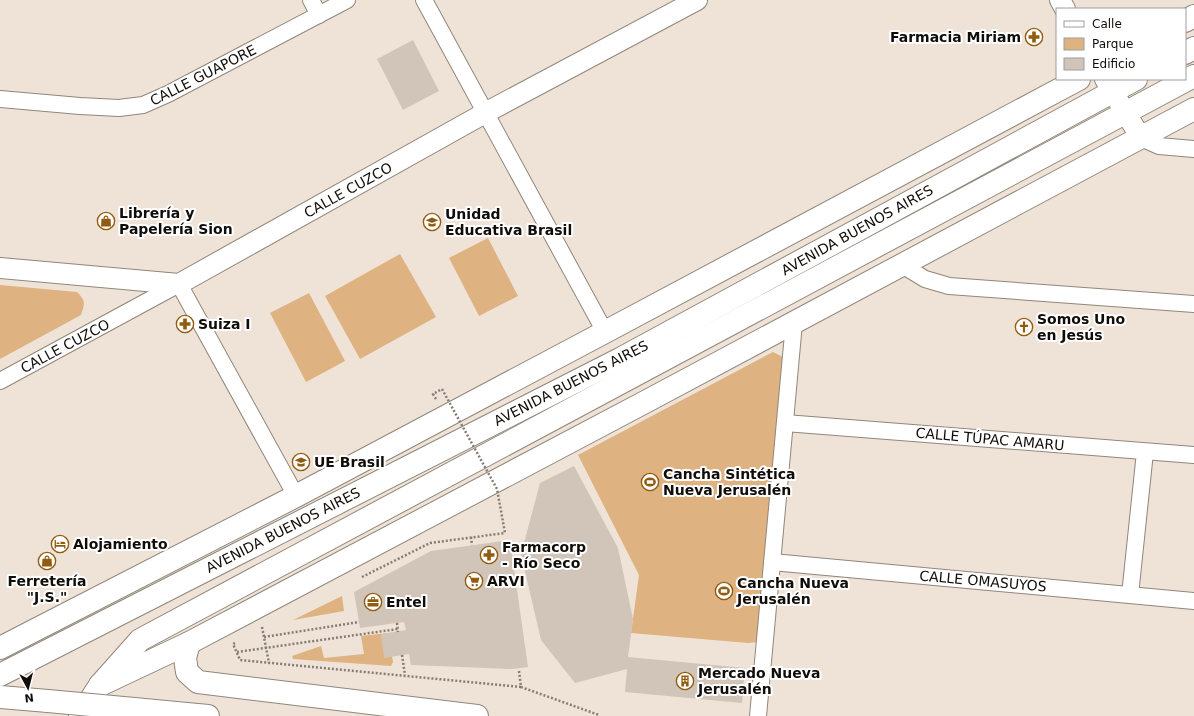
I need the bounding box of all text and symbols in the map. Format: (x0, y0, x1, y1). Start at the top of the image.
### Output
legend (1056, 8, 1186, 80)
text: Calle (1092, 17, 1122, 31)
pharmacy icon: Farmacia Miriam (1024, 27, 1044, 47)
place label: Farmacia Miriam (890, 29, 1021, 45)
text: Parque (1092, 37, 1133, 51)
street label: CALLE GUAPORE (147, 41, 259, 109)
text: Edificio (1092, 57, 1135, 71)
street label: CALLE CUZCO (301, 159, 395, 221)
street label: AVENIDA BUENOS AIRES (778, 182, 936, 278)
place label: Librería y Papelería Sion (119, 205, 233, 237)
place label: Unidad Educativa Brasil (445, 206, 572, 238)
shop icon: Librería y Papelería Sion (96, 211, 116, 231)
school or university icon: Unidad Educativa Brasil (422, 212, 442, 232)
place label: Somos Uno en Jesús (1037, 311, 1125, 343)
pharmacy icon: Suiza I (175, 314, 195, 334)
street label: CALLE CUZCO (18, 316, 112, 376)
place label: Suiza I (198, 316, 251, 332)
church icon: Somos Uno en Jesús (1014, 317, 1034, 337)
street label: AVENIDA BUENOS AIRES (491, 337, 651, 429)
street label: CALLE TÚPAC AMARU (915, 424, 1065, 453)
school or university icon: UE Brasil (291, 452, 311, 472)
place label: UE Brasil (314, 454, 385, 470)
place label: Cancha Sintética Nueva Jerusalén (663, 466, 796, 498)
sports icon: Cancha Sintética Nueva Jerusalén (640, 472, 660, 492)
street label: AVENIDA BUENOS AIRES (203, 484, 363, 576)
hotel icon: Alojamiento (50, 534, 70, 554)
place label: Alojamiento (73, 536, 168, 552)
place label: Farmacorp - Río Seco (502, 539, 586, 571)
pharmacy icon: Farmacorp - Río Seco (479, 545, 499, 565)
shop icon: Ferretería "J.S." (37, 551, 57, 571)
street label: CALLE OMASUYOS (919, 567, 1047, 595)
supermarket icon: ARVI (464, 571, 484, 591)
place label: Ferretería "J.S." (7, 573, 87, 605)
place label: ARVI (487, 573, 525, 589)
place label: Cancha Nueva Jerusalén (736, 575, 849, 607)
sports icon: Cancha Nueva Jerusalén (714, 581, 734, 601)
office icon: Entel (363, 592, 383, 612)
place label: Entel (386, 594, 427, 610)
place label: Mercado Nueva Jerusalén (697, 665, 820, 697)
north arrow (8, 668, 48, 708)
building icon: Mercado Nueva Jerusalén (675, 671, 695, 691)
text: N (24, 690, 35, 704)

